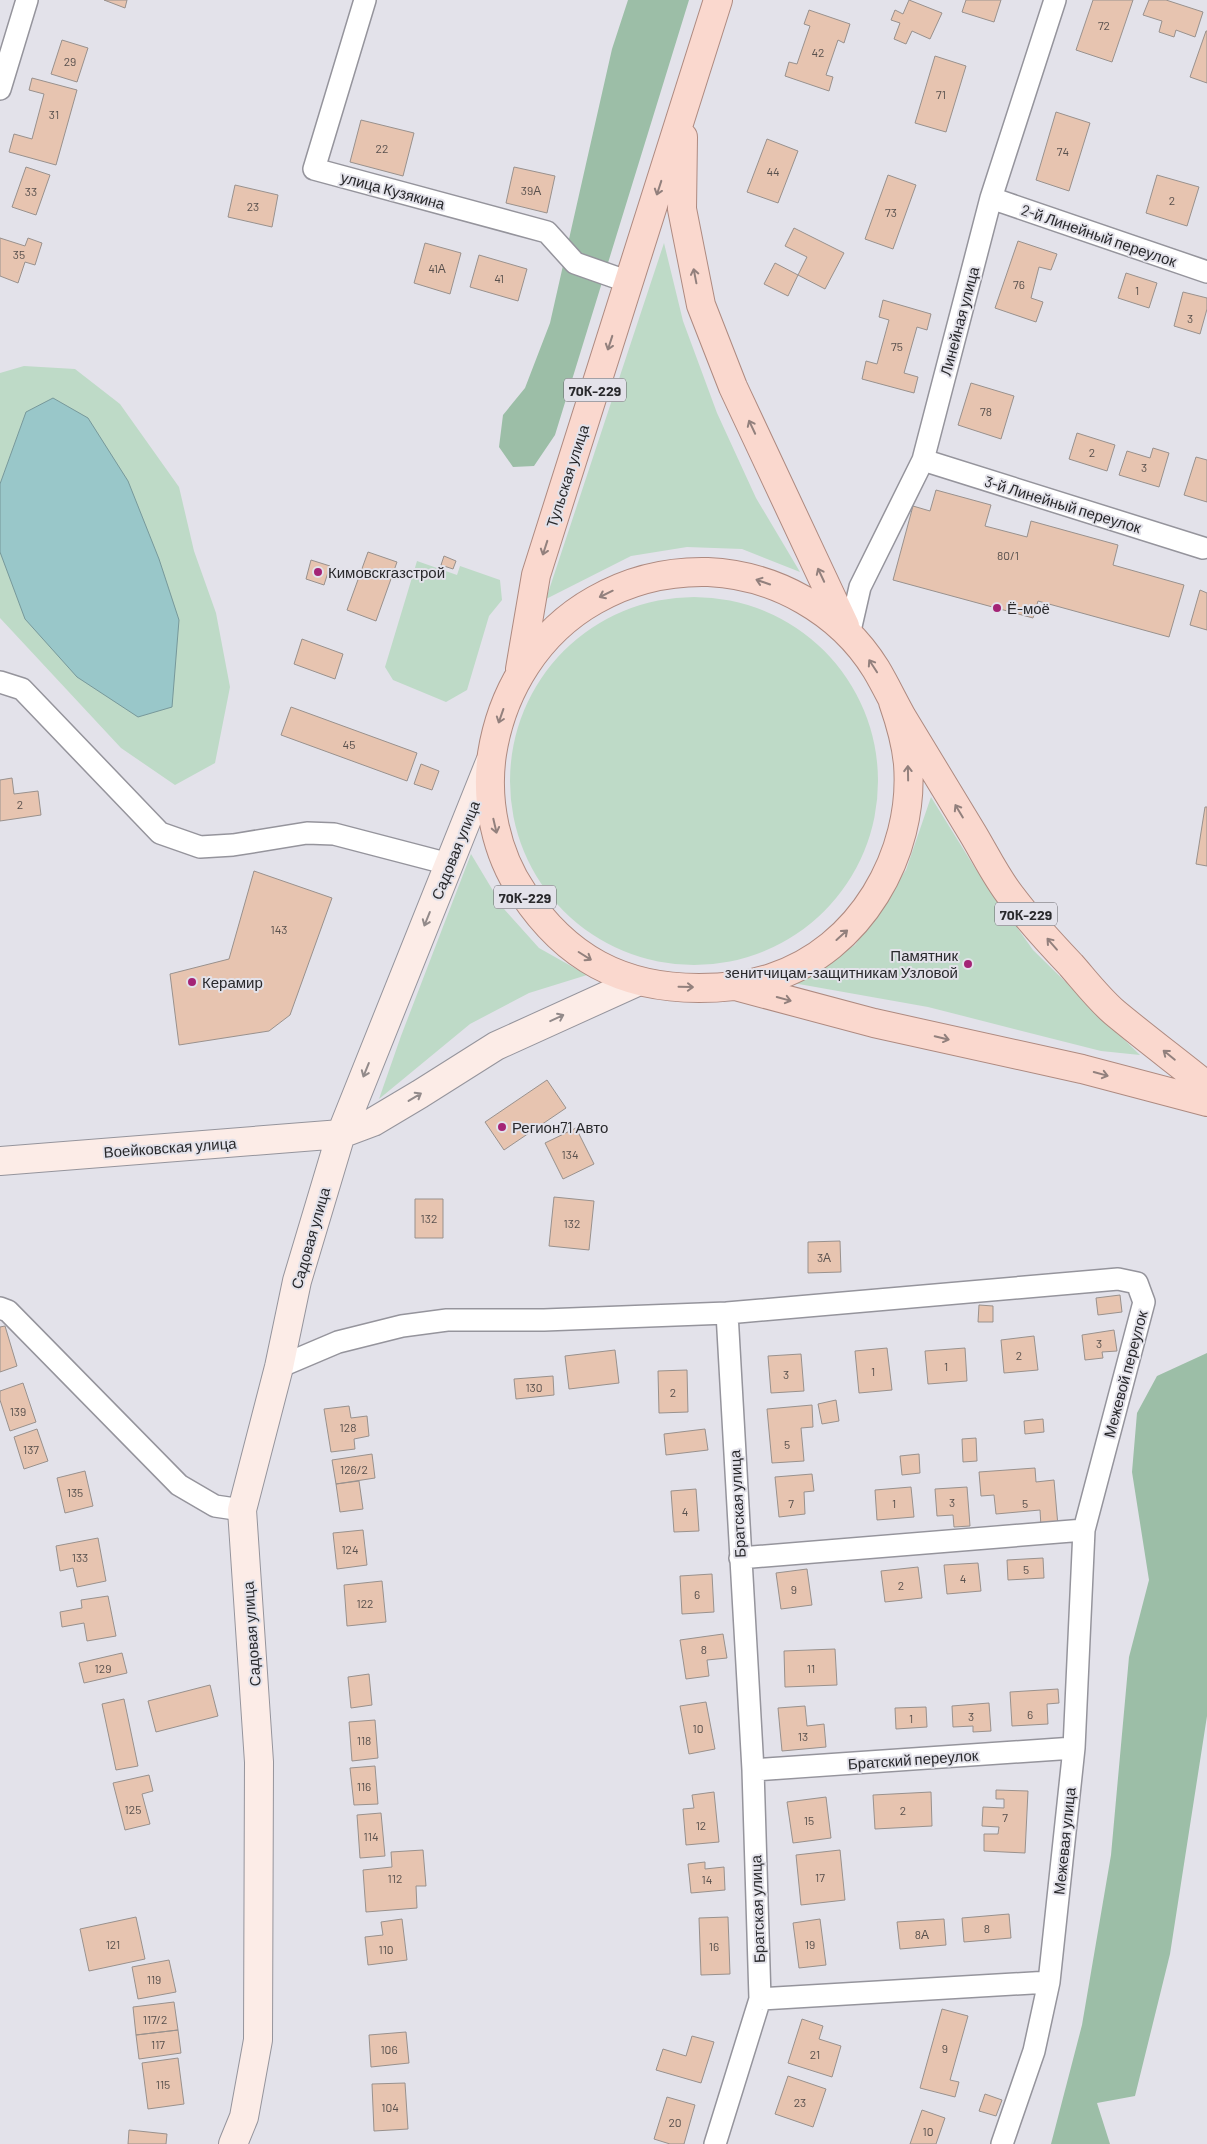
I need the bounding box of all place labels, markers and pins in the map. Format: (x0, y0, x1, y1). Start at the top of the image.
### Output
place label: Кимовскгазстрой (328, 563, 445, 581)
marker: Кимовскгазстрой (312, 566, 324, 578)
place label: Ё-моё (1007, 599, 1050, 617)
marker: Ё-моё (991, 602, 1003, 614)
place label: Памятник зенитчицам-защитникам Узловой (725, 946, 958, 981)
marker: Памятник зенитчицам-защитникам Узловой (962, 958, 974, 970)
place label: Керамир (202, 973, 263, 991)
marker: Керамир (186, 976, 198, 988)
place label: Регион71 Авто (512, 1118, 608, 1136)
marker: Регион71 Авто (496, 1121, 508, 1133)

